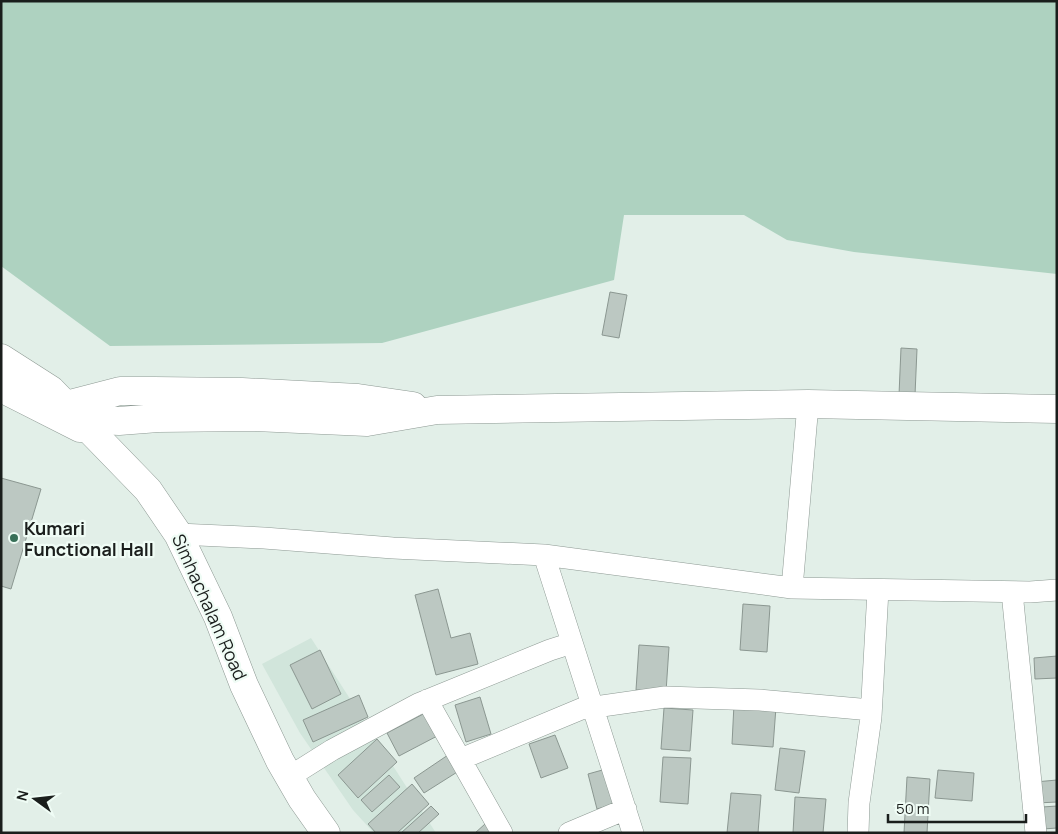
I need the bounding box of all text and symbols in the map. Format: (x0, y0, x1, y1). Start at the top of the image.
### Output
place label: Kumari Functional Hall (24, 516, 154, 561)
street label: Simhachalam Road (167, 530, 253, 684)
marker: Kumari Functional Hall (8, 532, 20, 544)
north arrow (10, 774, 60, 824)
text: N (11, 788, 32, 803)
scale bar (888, 792, 1026, 824)
text: 50 m (896, 798, 930, 819)

